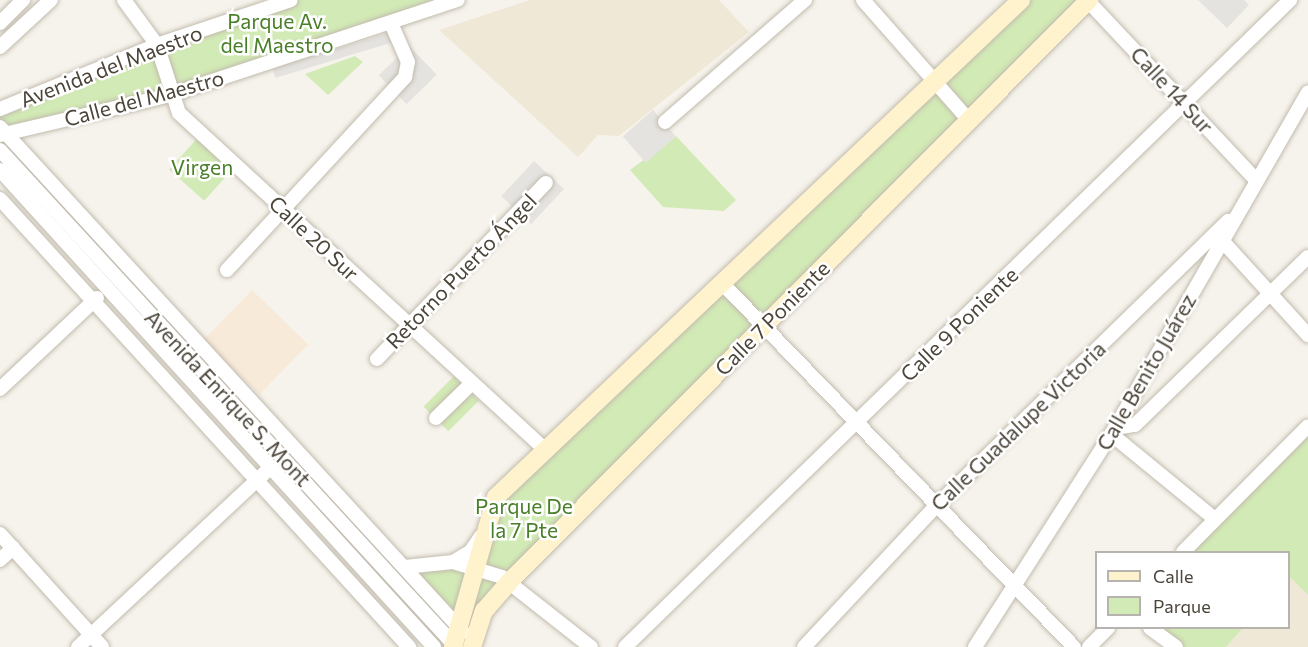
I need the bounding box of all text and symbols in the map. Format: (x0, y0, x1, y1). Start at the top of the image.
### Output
park label: Parque Av. del Maestro (220, 8, 334, 58)
street label: Avenida del Maestro (16, 20, 206, 112)
street label: Calle 14 Sur (1126, 41, 1218, 139)
street label: Calle del Maestro (61, 65, 227, 131)
park label: Virgen (171, 154, 233, 180)
street label: Retorno Puerto Ángel (380, 188, 542, 354)
street label: Calle 20 Sur (264, 190, 364, 286)
street label: Calle 7 Poniente (709, 255, 835, 381)
street label: Calle 9 Poniente (895, 262, 1023, 386)
street label: Calle Benito Juárez (1091, 289, 1201, 455)
street label: Avenida Enrique S. Mont (140, 305, 316, 491)
street label: Calle Guadalupe Victoria (925, 336, 1111, 516)
park label: Parque De la 7 Pte (475, 493, 573, 543)
legend (1095, 551, 1290, 629)
text: Calle (1153, 565, 1193, 587)
text: Parque (1153, 595, 1211, 617)

